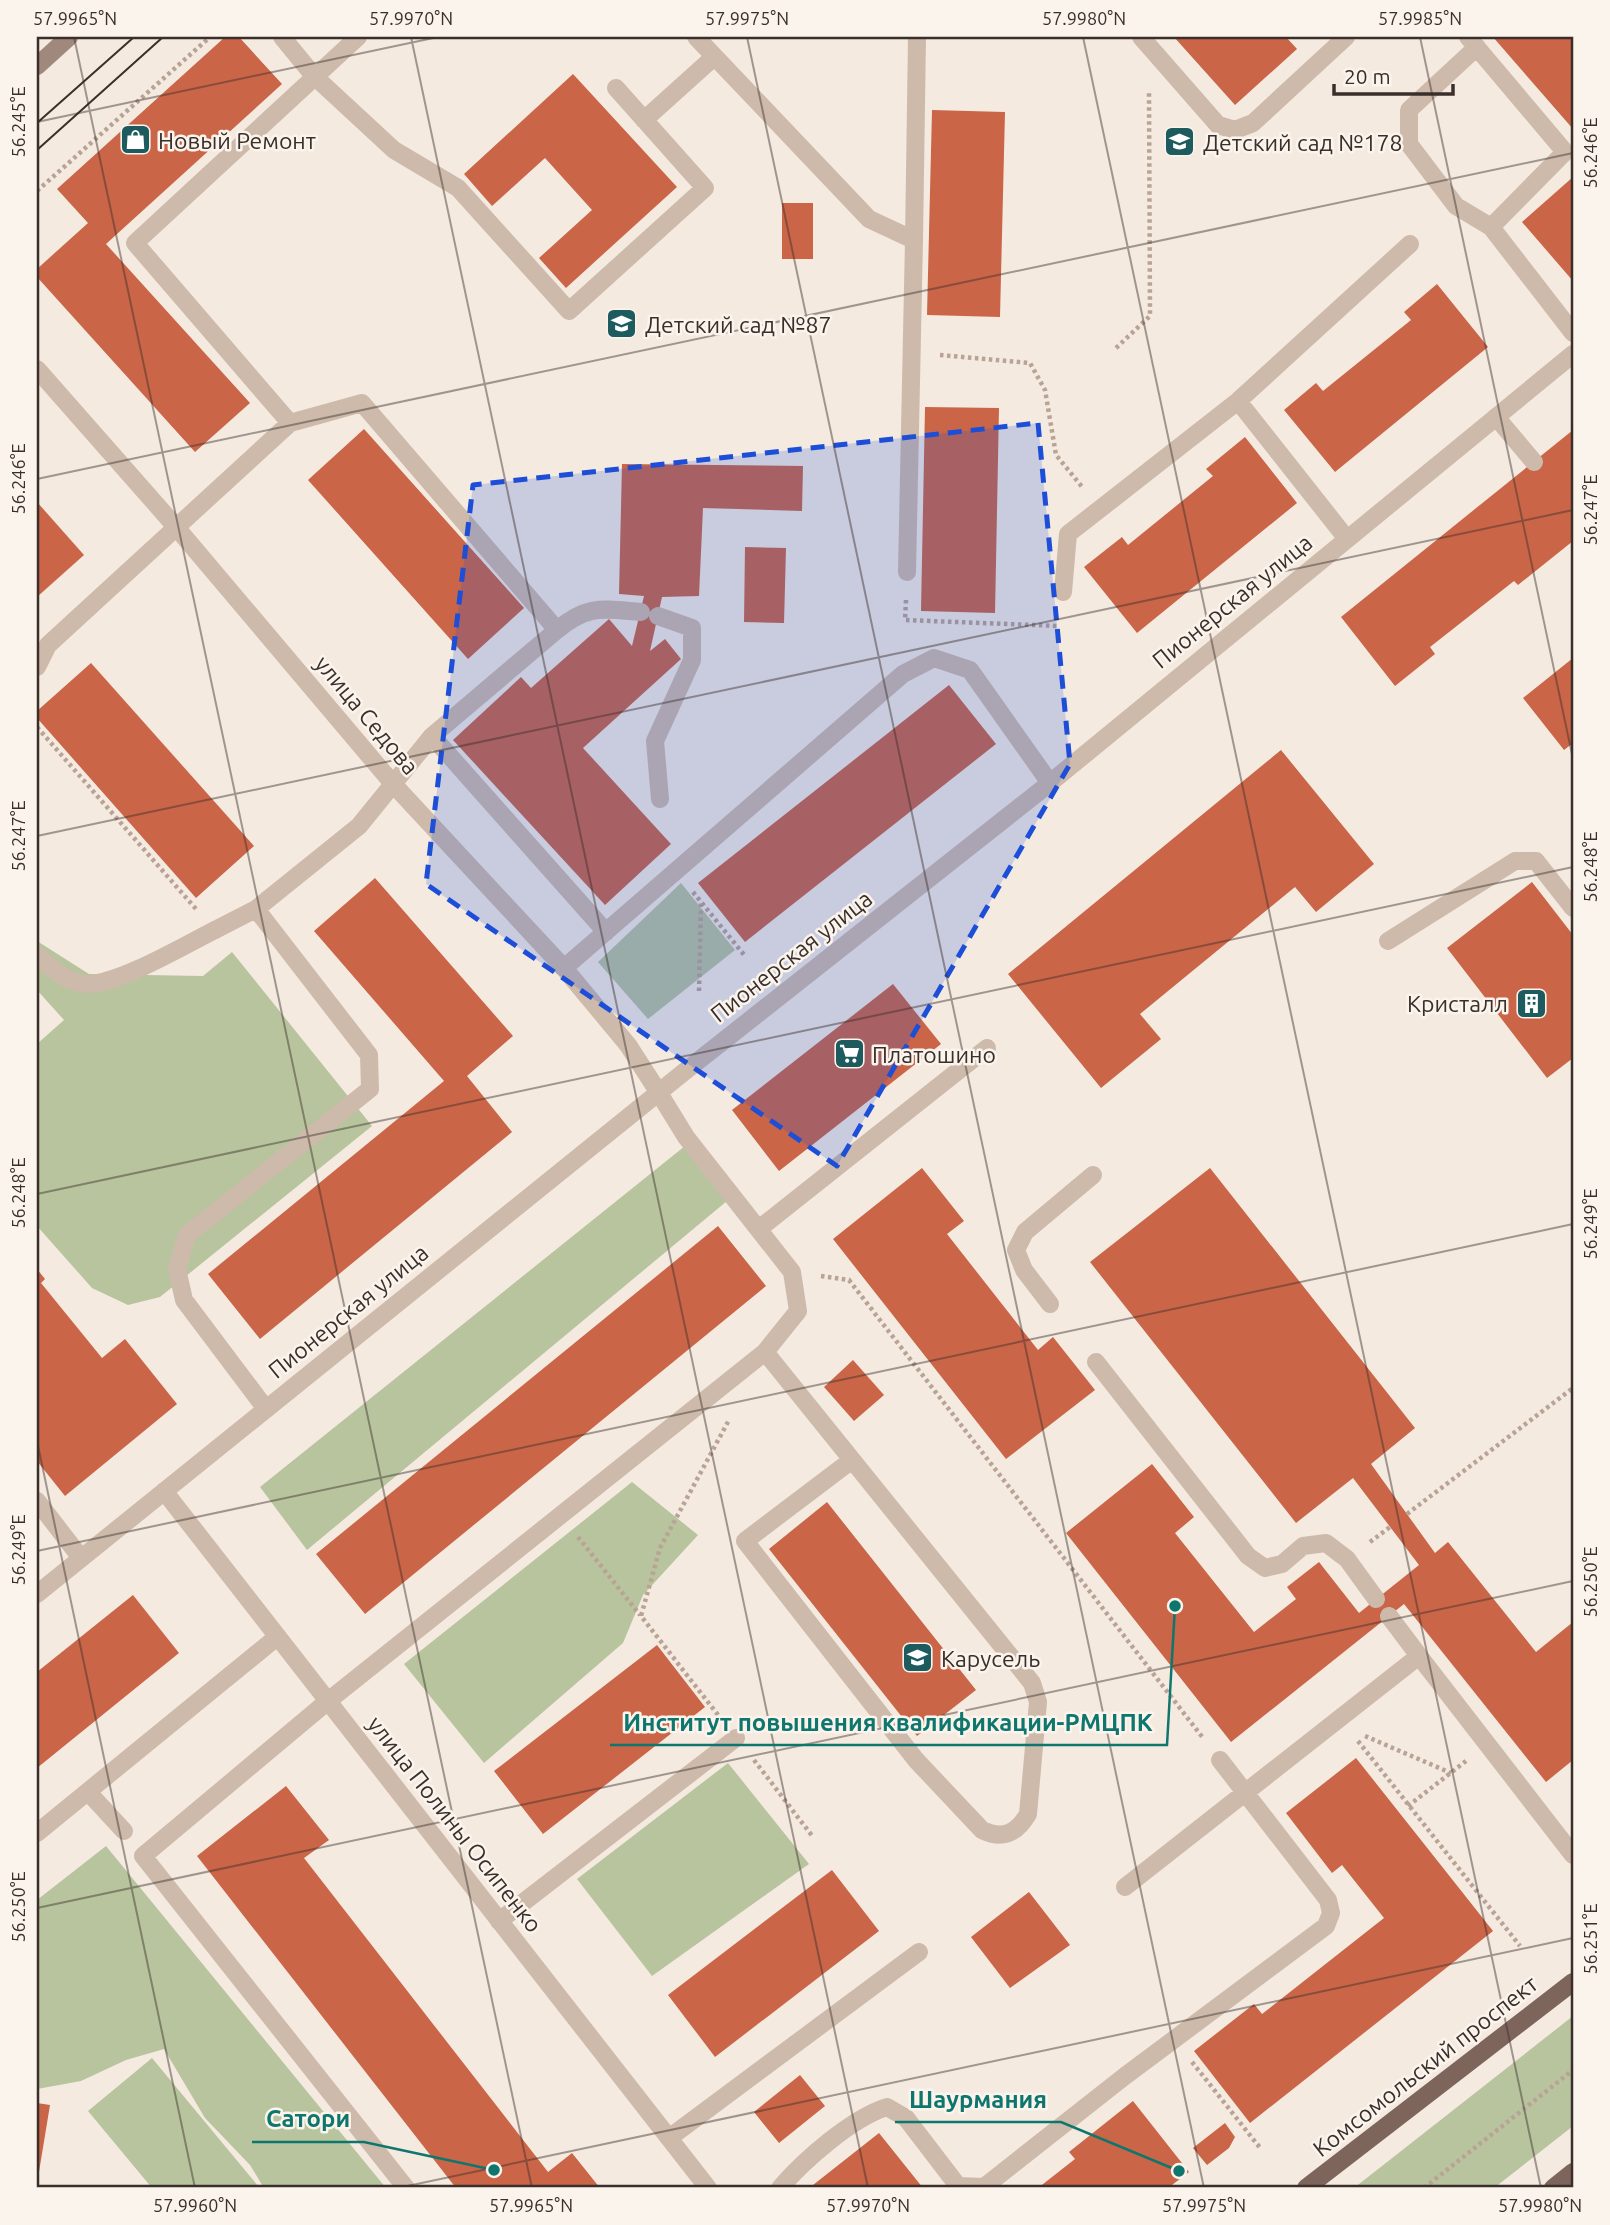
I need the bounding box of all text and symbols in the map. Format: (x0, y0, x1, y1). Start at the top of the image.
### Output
text: 57.9965°N (33, 8, 117, 28)
text: 57.9970°N (369, 8, 453, 28)
text: 57.9975°N (705, 8, 789, 28)
text: 57.9980°N (1042, 8, 1126, 28)
text: 57.9985°N (1378, 8, 1462, 28)
scale bar (1334, 52, 1452, 96)
text: 20 m (1344, 64, 1391, 88)
text: 56.245°E (8, 86, 28, 158)
text: 56.246°E (1580, 117, 1600, 189)
shop icon: Новый Ремонт (118, 123, 152, 157)
school or university icon: Детский сад №178 (1163, 125, 1197, 159)
place label: Новый Ремонт (158, 128, 316, 153)
place label: Детский сад №178 (1203, 130, 1402, 155)
school or university icon: Детский сад №87 (605, 307, 639, 341)
place label: Детский сад №87 (645, 312, 831, 337)
text: 56.246°E (8, 443, 28, 515)
text: 56.247°E (1580, 474, 1600, 546)
street label: Пионерская улица (1147, 529, 1317, 673)
street label: улица Седова (310, 651, 424, 779)
text: 56.247°E (8, 800, 28, 872)
text: 56.248°E (1580, 831, 1600, 903)
street label: Пионерская улица (706, 885, 876, 1027)
building icon: Кристалл (1514, 986, 1548, 1020)
place label: Кристалл (1407, 991, 1508, 1016)
supermarket icon: Платошино (832, 1037, 866, 1071)
place label: Платошино (872, 1042, 996, 1067)
text: 56.248°E (8, 1157, 28, 1229)
text: 56.249°E (1580, 1188, 1600, 1260)
street label: Пионерская улица (263, 1239, 433, 1383)
text: 56.249°E (8, 1514, 28, 1586)
text: 56.250°E (1580, 1546, 1600, 1618)
school or university icon: Карусель (901, 1641, 935, 1675)
place label: Карусель (941, 1646, 1040, 1671)
callout: Институт повышения квалификации-РМЦПК (610, 1700, 1167, 1745)
text: Институт повышения квалификации-РМЦПК (623, 1709, 1153, 1736)
street label: улица Полины Осипенко (363, 1711, 547, 1937)
text: 56.250°E (8, 1871, 28, 1943)
text: 56.251°E (1580, 1903, 1600, 1975)
street label: Комсомольский проспект (1308, 1971, 1542, 2161)
callout: Шаурмания (895, 2077, 1061, 2122)
text: Шаурмания (909, 2086, 1047, 2113)
callout: Сатори (252, 2097, 364, 2142)
text: Сатори (266, 2105, 350, 2132)
text: 57.9960°N (153, 2195, 237, 2215)
text: 57.9965°N (489, 2195, 573, 2215)
text: 57.9970°N (826, 2195, 910, 2215)
text: 57.9975°N (1162, 2195, 1246, 2215)
text: 57.9980°N (1498, 2195, 1582, 2215)

